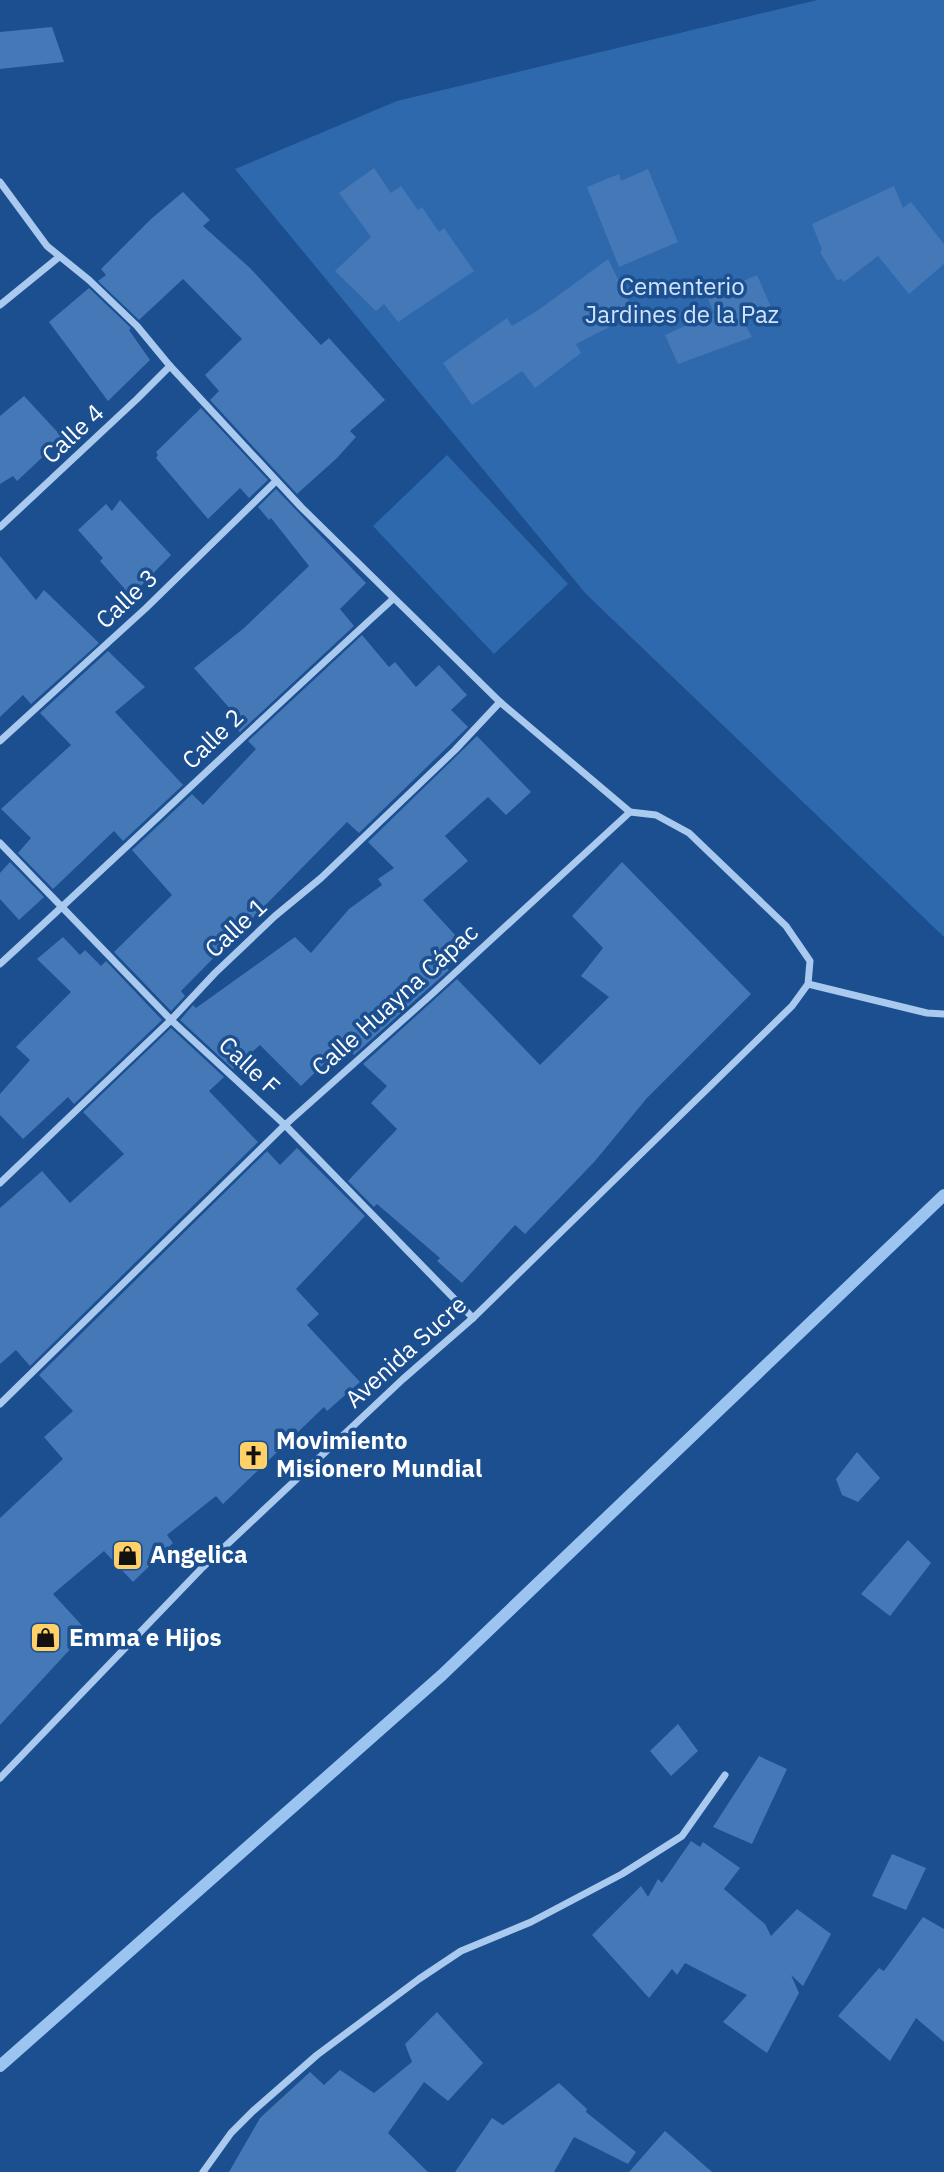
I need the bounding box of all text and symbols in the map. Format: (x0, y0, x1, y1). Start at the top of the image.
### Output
park label: Cementerio Jardines de la Paz (585, 270, 779, 330)
street label: Calle 4 (34, 396, 110, 470)
street label: Calle 3 (88, 561, 164, 635)
street label: Calle 2 (175, 701, 250, 775)
street label: Calle 1 (197, 890, 273, 964)
street label: Calle Huayna Cápac (304, 916, 484, 1083)
street label: Calle F (212, 1029, 287, 1102)
street label: Avenida Sucre (338, 1288, 473, 1414)
place label: Movimiento Misionero Mundial (276, 1424, 482, 1484)
church icon: Movimiento Misionero Mundial (236, 1438, 270, 1472)
shop icon: Angelica (110, 1538, 144, 1572)
place label: Angelica (150, 1538, 248, 1570)
shop icon: Emma e Hijos (29, 1621, 63, 1655)
place label: Emma e Hijos (69, 1621, 222, 1653)

